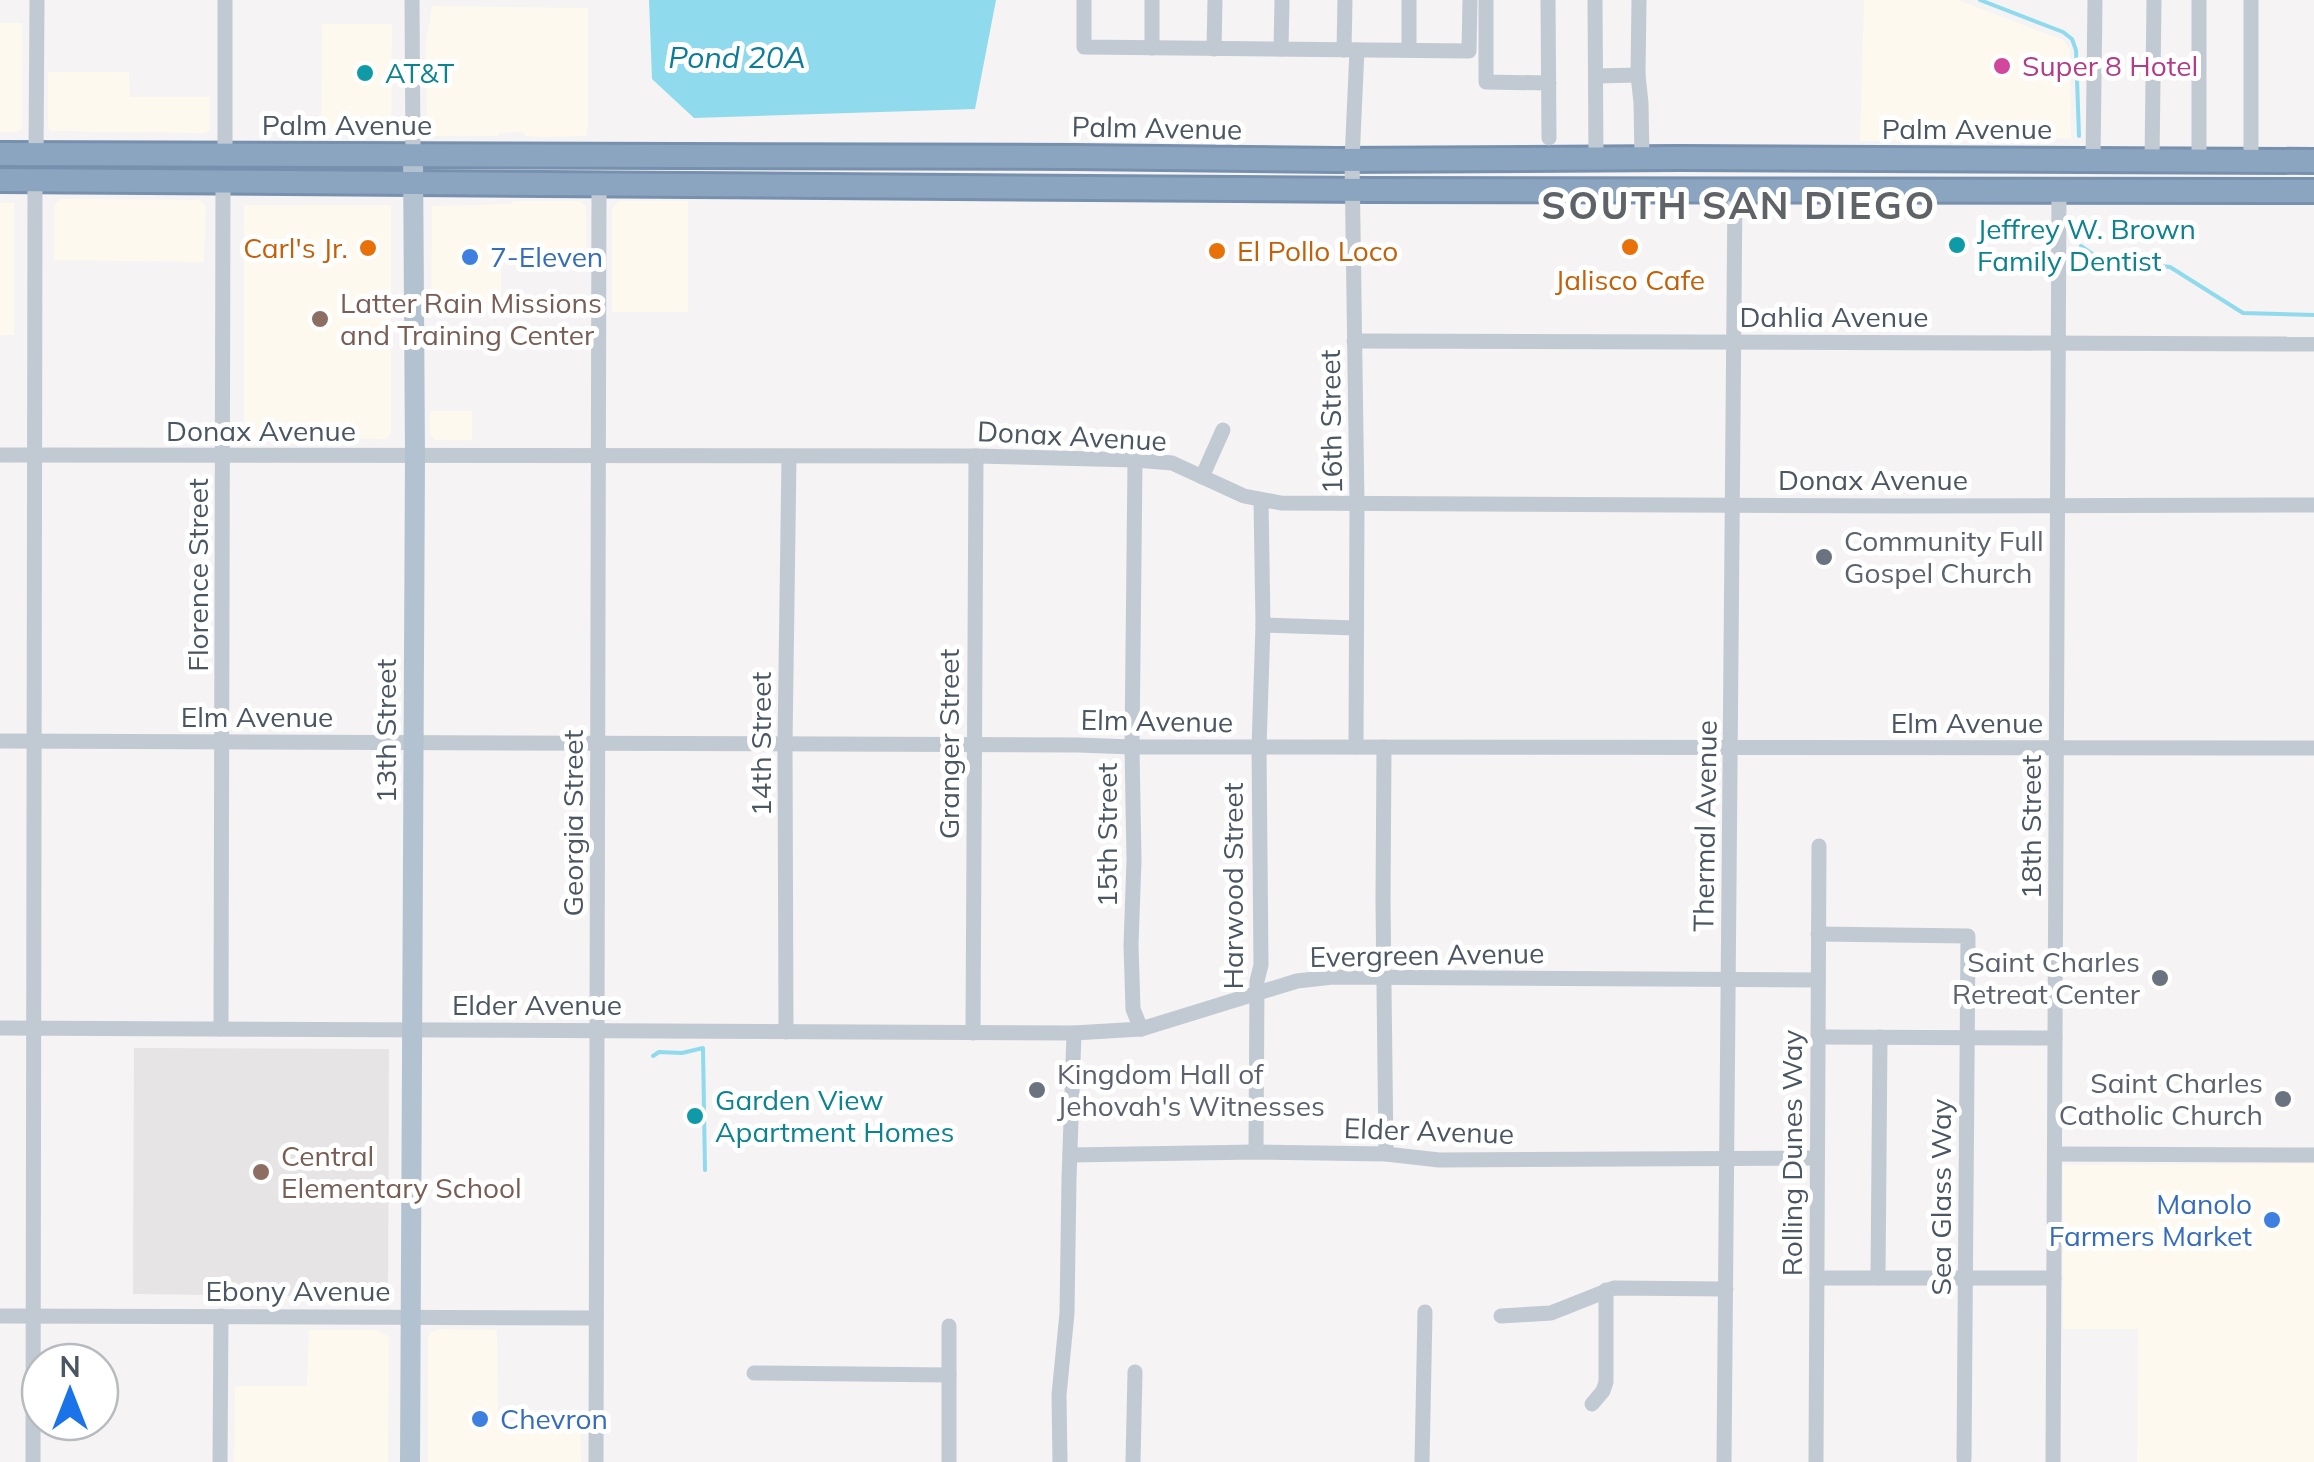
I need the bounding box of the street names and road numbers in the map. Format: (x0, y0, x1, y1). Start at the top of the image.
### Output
street label: Palm Avenue (262, 107, 432, 142)
street label: Palm Avenue (1071, 109, 1243, 146)
street label: Palm Avenue (1882, 111, 2052, 146)
street label: Dahlia Avenue (1739, 299, 1929, 334)
street label: 16th Street (1312, 349, 1349, 495)
street label: Donax Avenue (166, 413, 356, 448)
street label: Donax Avenue (976, 413, 1168, 458)
street label: Donax Avenue (1778, 462, 1968, 497)
street label: Florence Street (180, 478, 215, 672)
street label: Granger Street (931, 648, 966, 839)
street label: 13th Street (368, 659, 403, 803)
street label: 14th Street (743, 672, 778, 816)
street label: Elm Avenue (181, 699, 333, 734)
street label: Elm Avenue (1080, 702, 1234, 739)
street label: Elm Avenue (1891, 705, 2043, 740)
street label: Thermal Avenue (1685, 720, 1724, 932)
street label: Georgia Street (555, 729, 590, 916)
street label: 18th Street (2013, 755, 2048, 899)
street label: 15th Street (1089, 763, 1124, 907)
street label: Harwood Street (1215, 782, 1250, 989)
street label: Evergreen Avenue (1309, 935, 1545, 974)
street label: Elder Avenue (452, 987, 622, 1022)
street label: Rolling Dunes Way (1774, 1030, 1809, 1276)
street label: Sea Glass Way (1923, 1098, 1958, 1295)
street label: Elder Avenue (1343, 1110, 1515, 1151)
street label: Ebony Avenue (205, 1273, 391, 1308)

